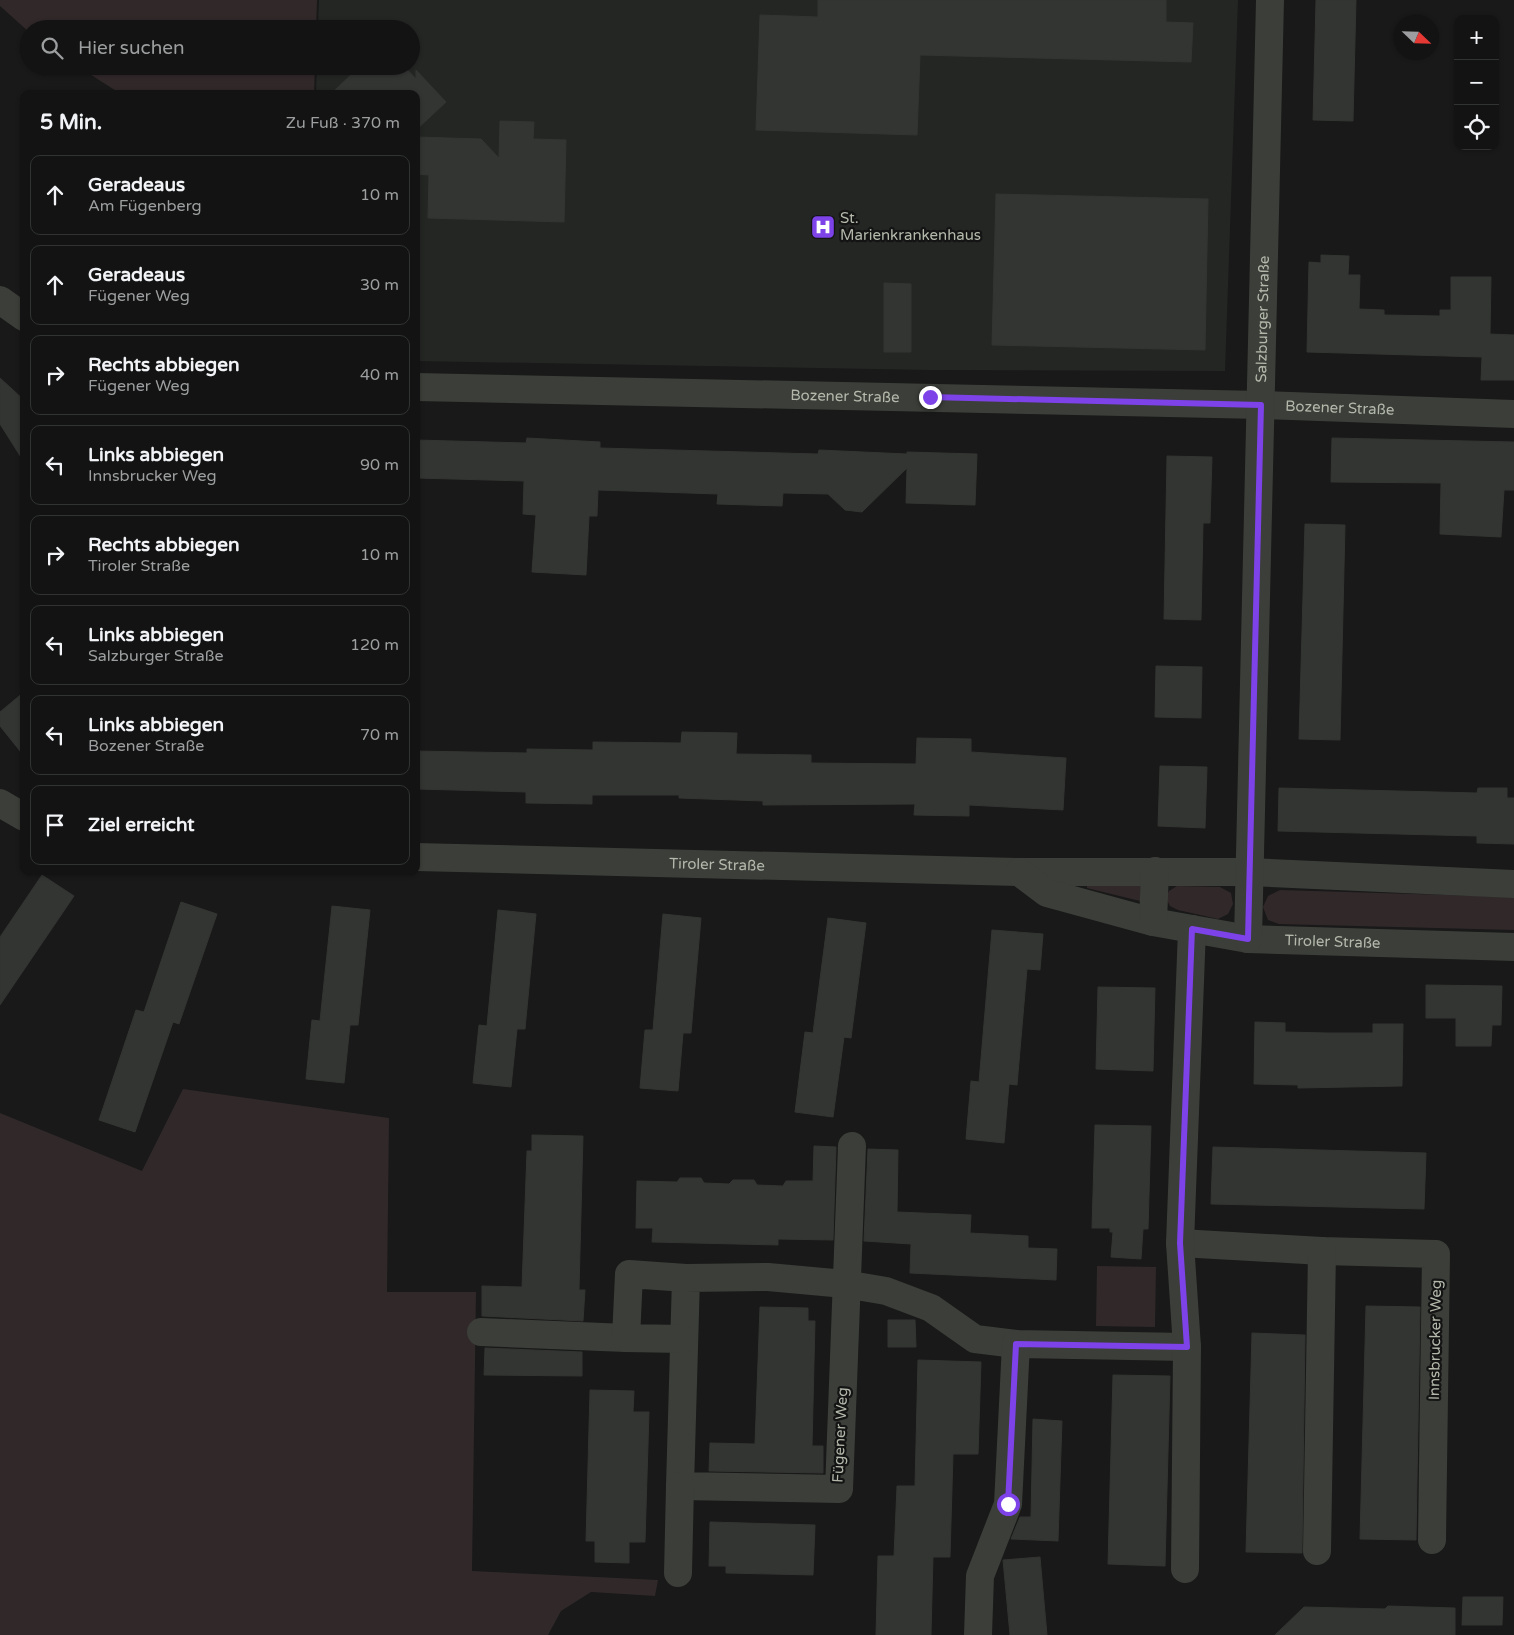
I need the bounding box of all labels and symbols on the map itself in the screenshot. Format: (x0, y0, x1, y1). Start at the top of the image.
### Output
north arrow (1394, 15, 1439, 60)
place label: St. Marienkrankenhaus (840, 209, 981, 244)
hospital icon: St. Marienkrankenhaus (810, 214, 836, 240)
street label: Salzburger Straße (1252, 255, 1273, 383)
street label: Bozener Straße (790, 386, 900, 406)
route end (919, 386, 942, 409)
street label: Bozener Straße (1285, 397, 1395, 419)
street label: Tiroler Straße (669, 854, 765, 875)
street label: Tiroler Straße (1284, 931, 1381, 952)
street label: Innsbrucker Weg (1425, 1280, 1445, 1400)
street label: Fügener Weg (829, 1387, 851, 1483)
route start (997, 1493, 1020, 1516)

